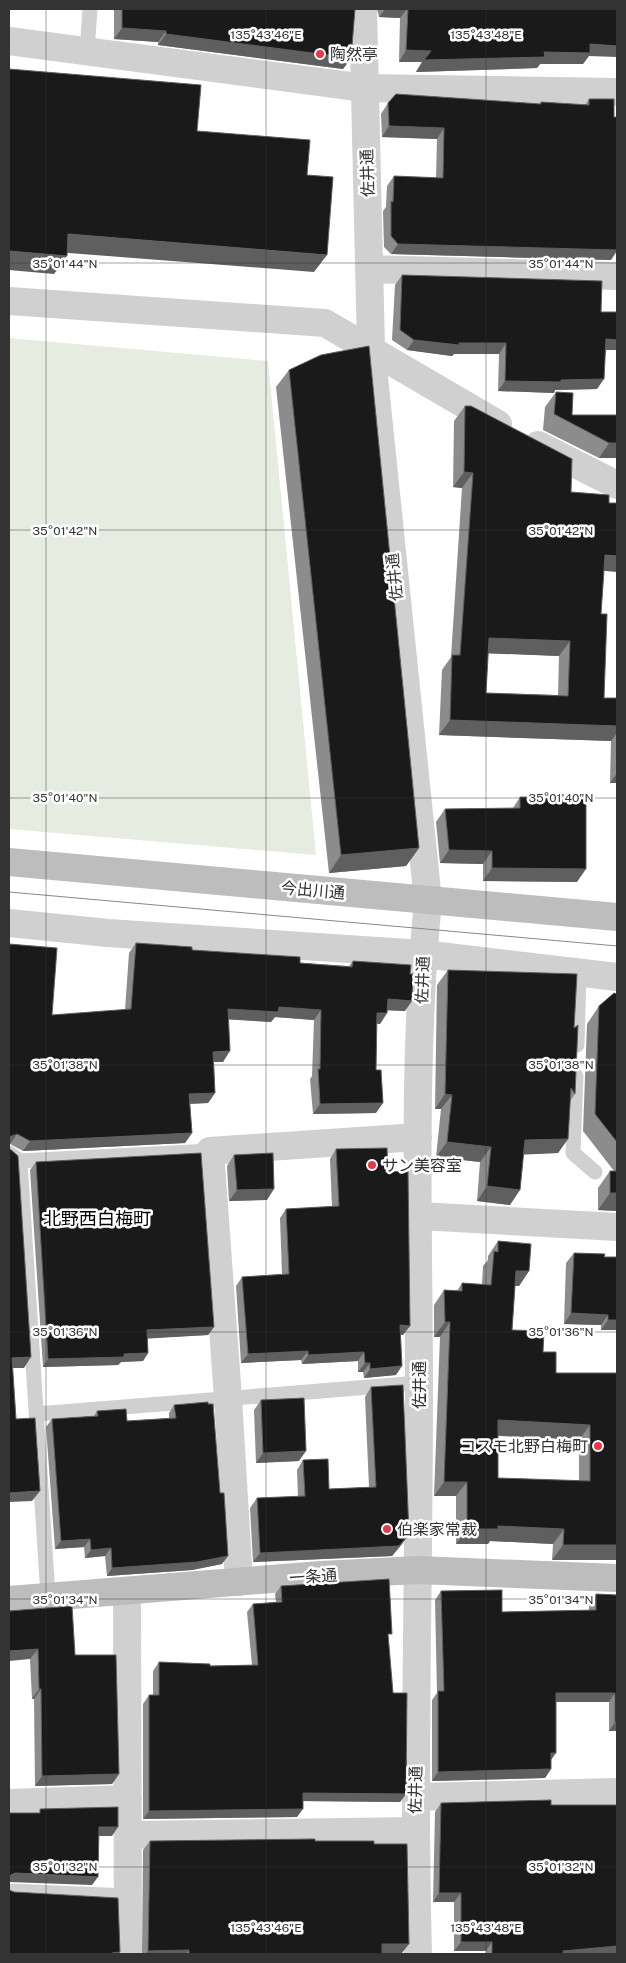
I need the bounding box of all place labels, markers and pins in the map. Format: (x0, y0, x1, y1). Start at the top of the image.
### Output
place label: 陶然亭 (330, 45, 378, 64)
marker: 陶然亭 (314, 48, 326, 60)
place label: サン美容室 (382, 1156, 462, 1175)
marker: サン美容室 (366, 1159, 378, 1171)
place label: コスモ北野白梅町 (460, 1437, 588, 1456)
marker: コスモ北野白梅町 (592, 1440, 604, 1452)
place label: 伯楽家常裁 (397, 1520, 477, 1539)
marker: 伯楽家常裁 (381, 1523, 393, 1535)

